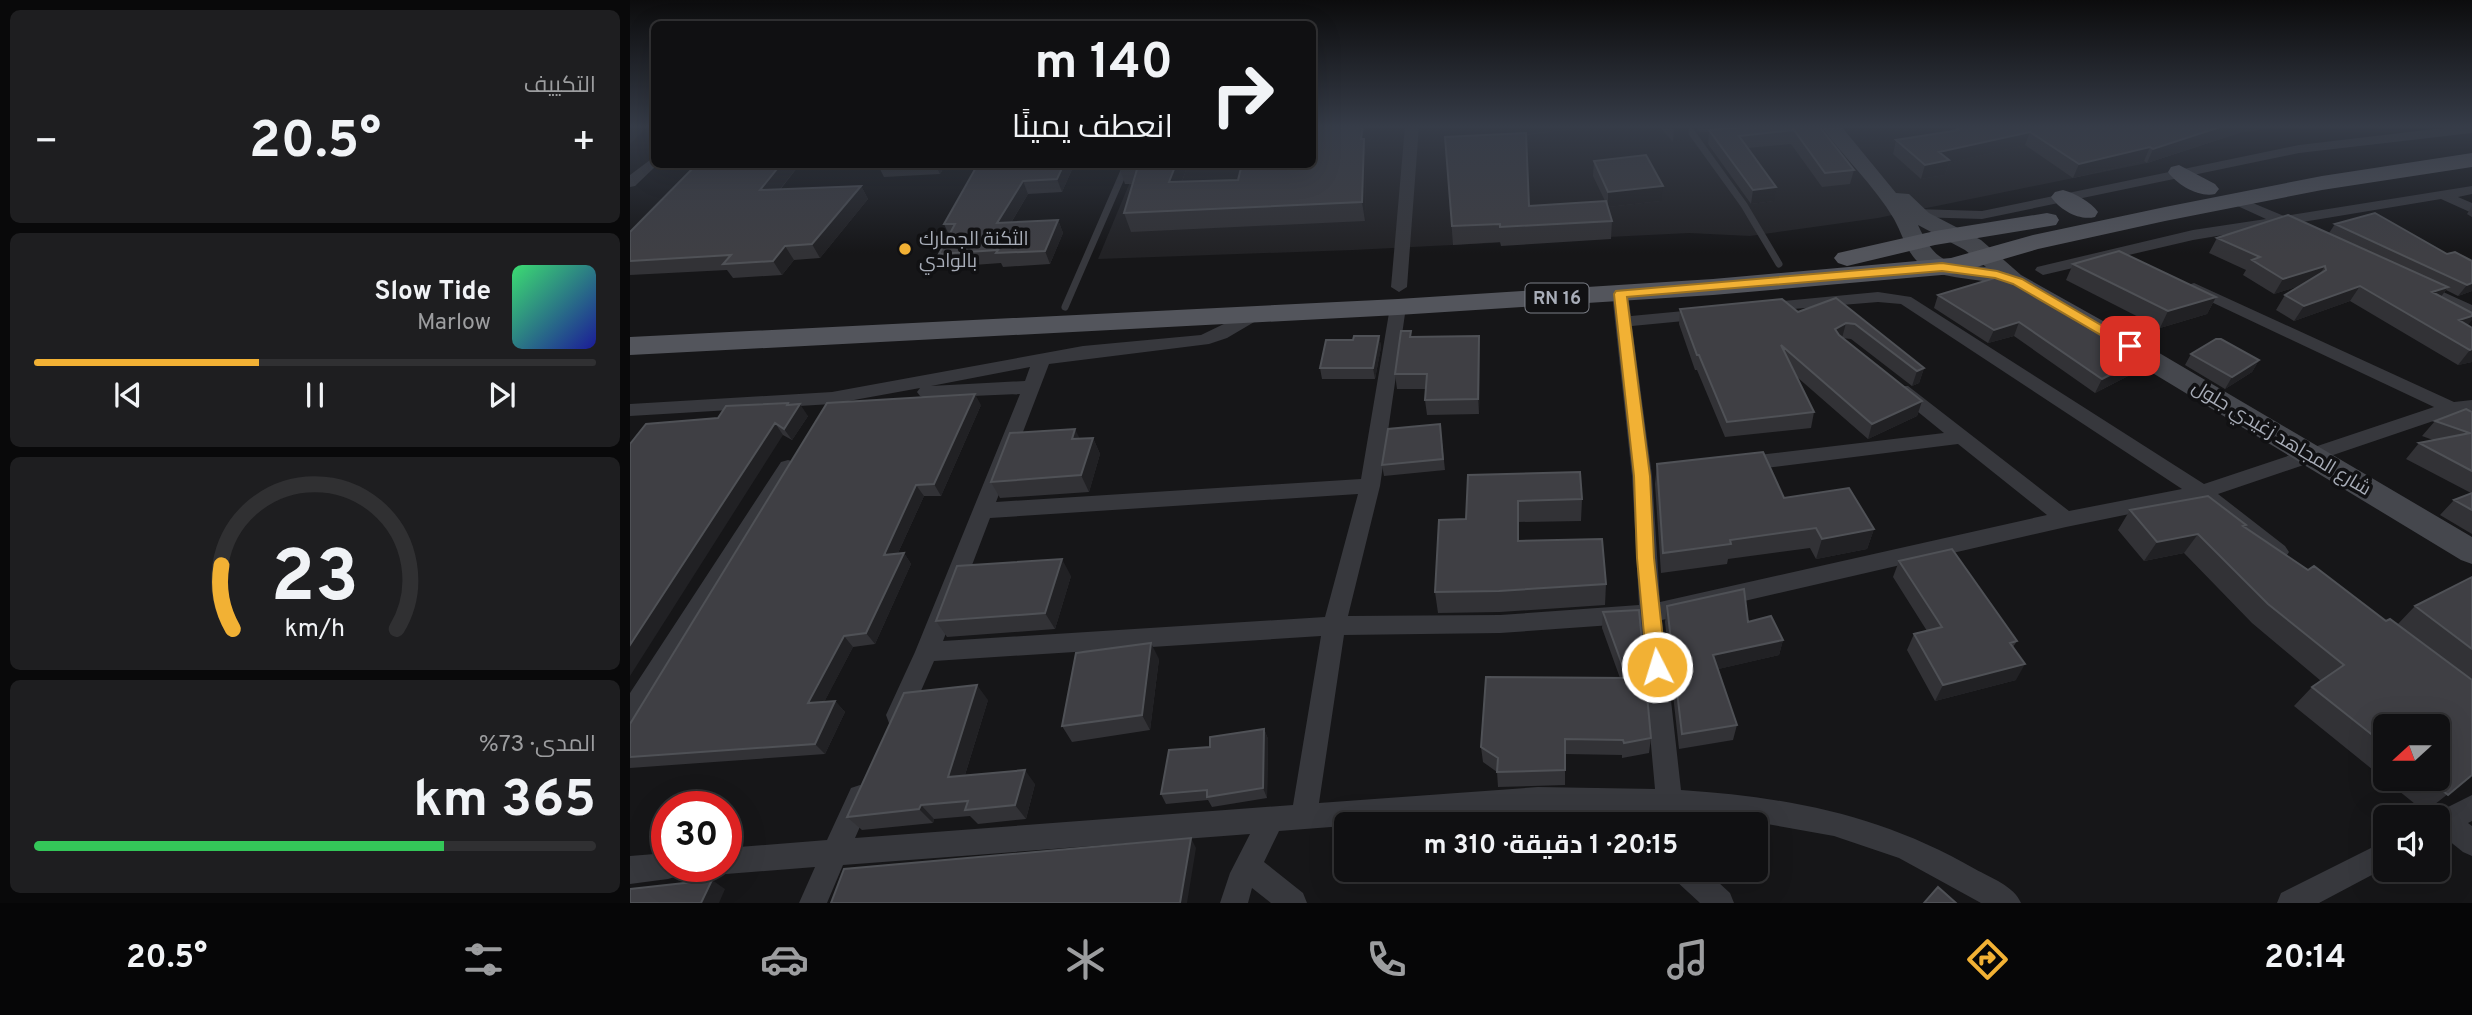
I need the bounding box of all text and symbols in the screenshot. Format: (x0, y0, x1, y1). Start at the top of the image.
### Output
text: 140 m (1034, 34, 1173, 96)
icon: right (1197, 49, 1288, 140)
text: التكييف (524, 72, 596, 101)
text: انعطف يمينًا (1012, 109, 1173, 149)
text: 20.5° (249, 110, 381, 176)
text: − (34, 119, 59, 168)
text: + (571, 119, 596, 168)
place label: الثكنة الجمارك بالوادي (919, 228, 1029, 275)
marker: الثكنة الجمارك بالوادي (897, 241, 913, 257)
text: Slow Tide (375, 276, 491, 309)
road number: RN 16 (1525, 284, 1588, 312)
text: Marlow (417, 309, 491, 338)
pin (2100, 316, 2160, 376)
icon: arrive (2111, 327, 2149, 365)
icon: previous (109, 376, 147, 414)
icon: pause (296, 376, 334, 414)
icon: next (483, 376, 521, 414)
street label: شارع المجاهد زغيدي جلول (2187, 376, 2375, 503)
text: 23 (271, 536, 359, 628)
text: km/h (285, 614, 345, 646)
position arrow (1620, 630, 1694, 704)
north arrow (2373, 714, 2450, 791)
map controls (2373, 714, 2450, 882)
text: المدى · 73% (479, 731, 596, 760)
text: 365 km (413, 769, 596, 835)
speed limit sign: 30 (651, 791, 742, 882)
button: sound (2373, 805, 2450, 882)
text: 20:15 · 1 دقيقة · 310 m (1424, 830, 1678, 863)
icon: filters (459, 935, 508, 984)
icon: car (760, 935, 809, 984)
icon: climate (1061, 935, 1110, 984)
icon: phone (1362, 935, 1411, 984)
icon: music (1663, 935, 1712, 984)
icon: directions (1963, 935, 2012, 984)
text: 20.5° (126, 939, 207, 979)
text: 20:14 (2264, 939, 2346, 979)

